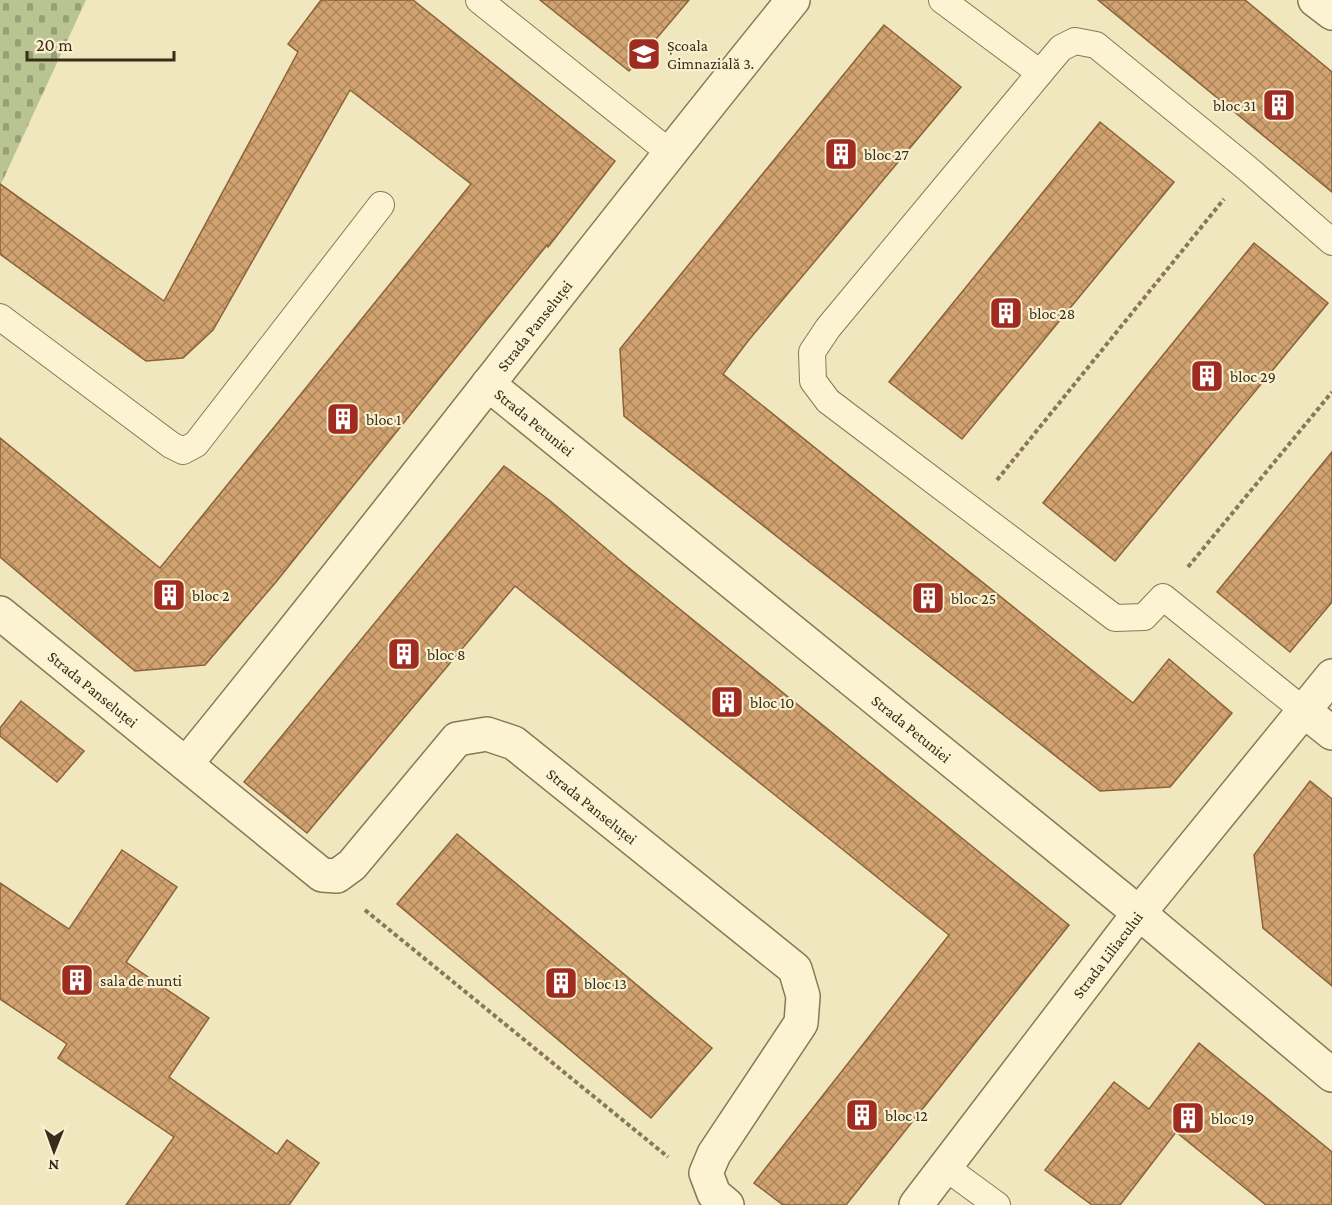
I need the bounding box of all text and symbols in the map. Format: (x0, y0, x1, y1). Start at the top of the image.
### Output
scale bar (27, 24, 174, 62)
text: 20 m (36, 35, 73, 55)
school or university icon: Școala Gimnazială 3. (626, 36, 662, 72)
place label: Școala Gimnazială 3. (667, 37, 754, 72)
building icon: bloc 31 (1261, 87, 1297, 123)
place label: bloc 31 (1213, 97, 1256, 114)
building icon: bloc 27 (823, 136, 859, 172)
place label: bloc 27 (864, 146, 909, 163)
street label: Strada Panseluței (493, 277, 575, 374)
building icon: bloc 28 (988, 295, 1024, 331)
place label: bloc 28 (1029, 305, 1075, 322)
building icon: bloc 29 (1189, 358, 1225, 394)
place label: bloc 29 (1230, 368, 1276, 385)
street label: Strada Petuniei (492, 385, 578, 459)
building icon: bloc 1 (325, 401, 361, 437)
place label: bloc 1 (366, 411, 401, 428)
building icon: bloc 2 (151, 577, 187, 613)
building icon: bloc 25 (910, 580, 946, 616)
place label: bloc 2 (192, 587, 230, 604)
place label: bloc 25 (951, 590, 996, 607)
building icon: bloc 8 (386, 636, 422, 672)
place label: bloc 8 (427, 646, 466, 663)
street label: Strada Panseluței (45, 647, 141, 730)
building icon: bloc 10 (709, 684, 745, 720)
street label: Strada Petuniei (869, 691, 955, 765)
place label: bloc 10 (750, 694, 794, 711)
street label: Strada Panseluței (544, 765, 641, 847)
street label: Strada Liliacului (1069, 908, 1146, 1001)
building icon: sala de nunti (59, 962, 95, 998)
building icon: bloc 13 (543, 965, 579, 1001)
place label: sala de nunti (100, 972, 182, 989)
place label: bloc 13 (584, 975, 627, 992)
building icon: bloc 12 (844, 1097, 880, 1133)
building icon: bloc 19 (1170, 1100, 1206, 1136)
place label: bloc 12 (885, 1107, 928, 1124)
place label: bloc 19 (1211, 1110, 1254, 1127)
north arrow (24, 1121, 84, 1181)
text: N (48, 1157, 59, 1174)

